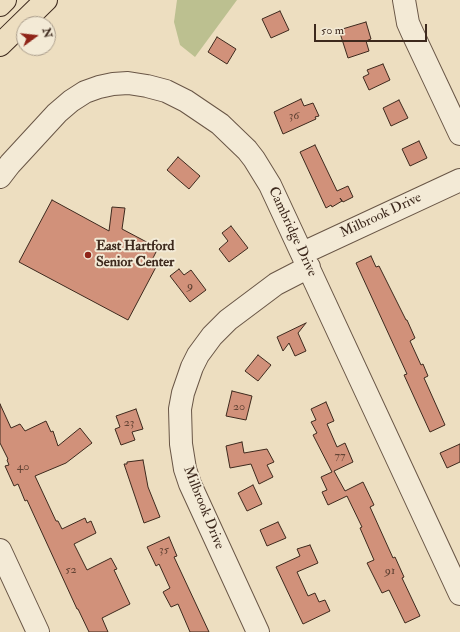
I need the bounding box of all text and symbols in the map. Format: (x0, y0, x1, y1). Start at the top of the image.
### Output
north arrow (16, 16, 56, 56)
scale bar (316, 16, 429, 42)
text: 50 m (321, 23, 344, 38)
text: N (40, 27, 55, 39)
house number: 36 (289, 109, 299, 123)
street label: Cambridge Drive (264, 184, 320, 280)
street label: Milbrook Drive (338, 190, 424, 242)
place label: East Hartford Senior Center (96, 239, 174, 272)
marker: East Hartford Senior Center (83, 250, 93, 260)
house number: 9 (187, 279, 193, 293)
house number: 20 (233, 400, 245, 414)
house number: 23 (124, 416, 134, 430)
house number: 77 (334, 449, 346, 463)
house number: 40 (17, 460, 29, 474)
street label: Milbrook Drive (179, 464, 227, 552)
house number: 35 (159, 543, 169, 557)
house number: 52 (65, 563, 77, 577)
house number: 91 (385, 564, 395, 578)

